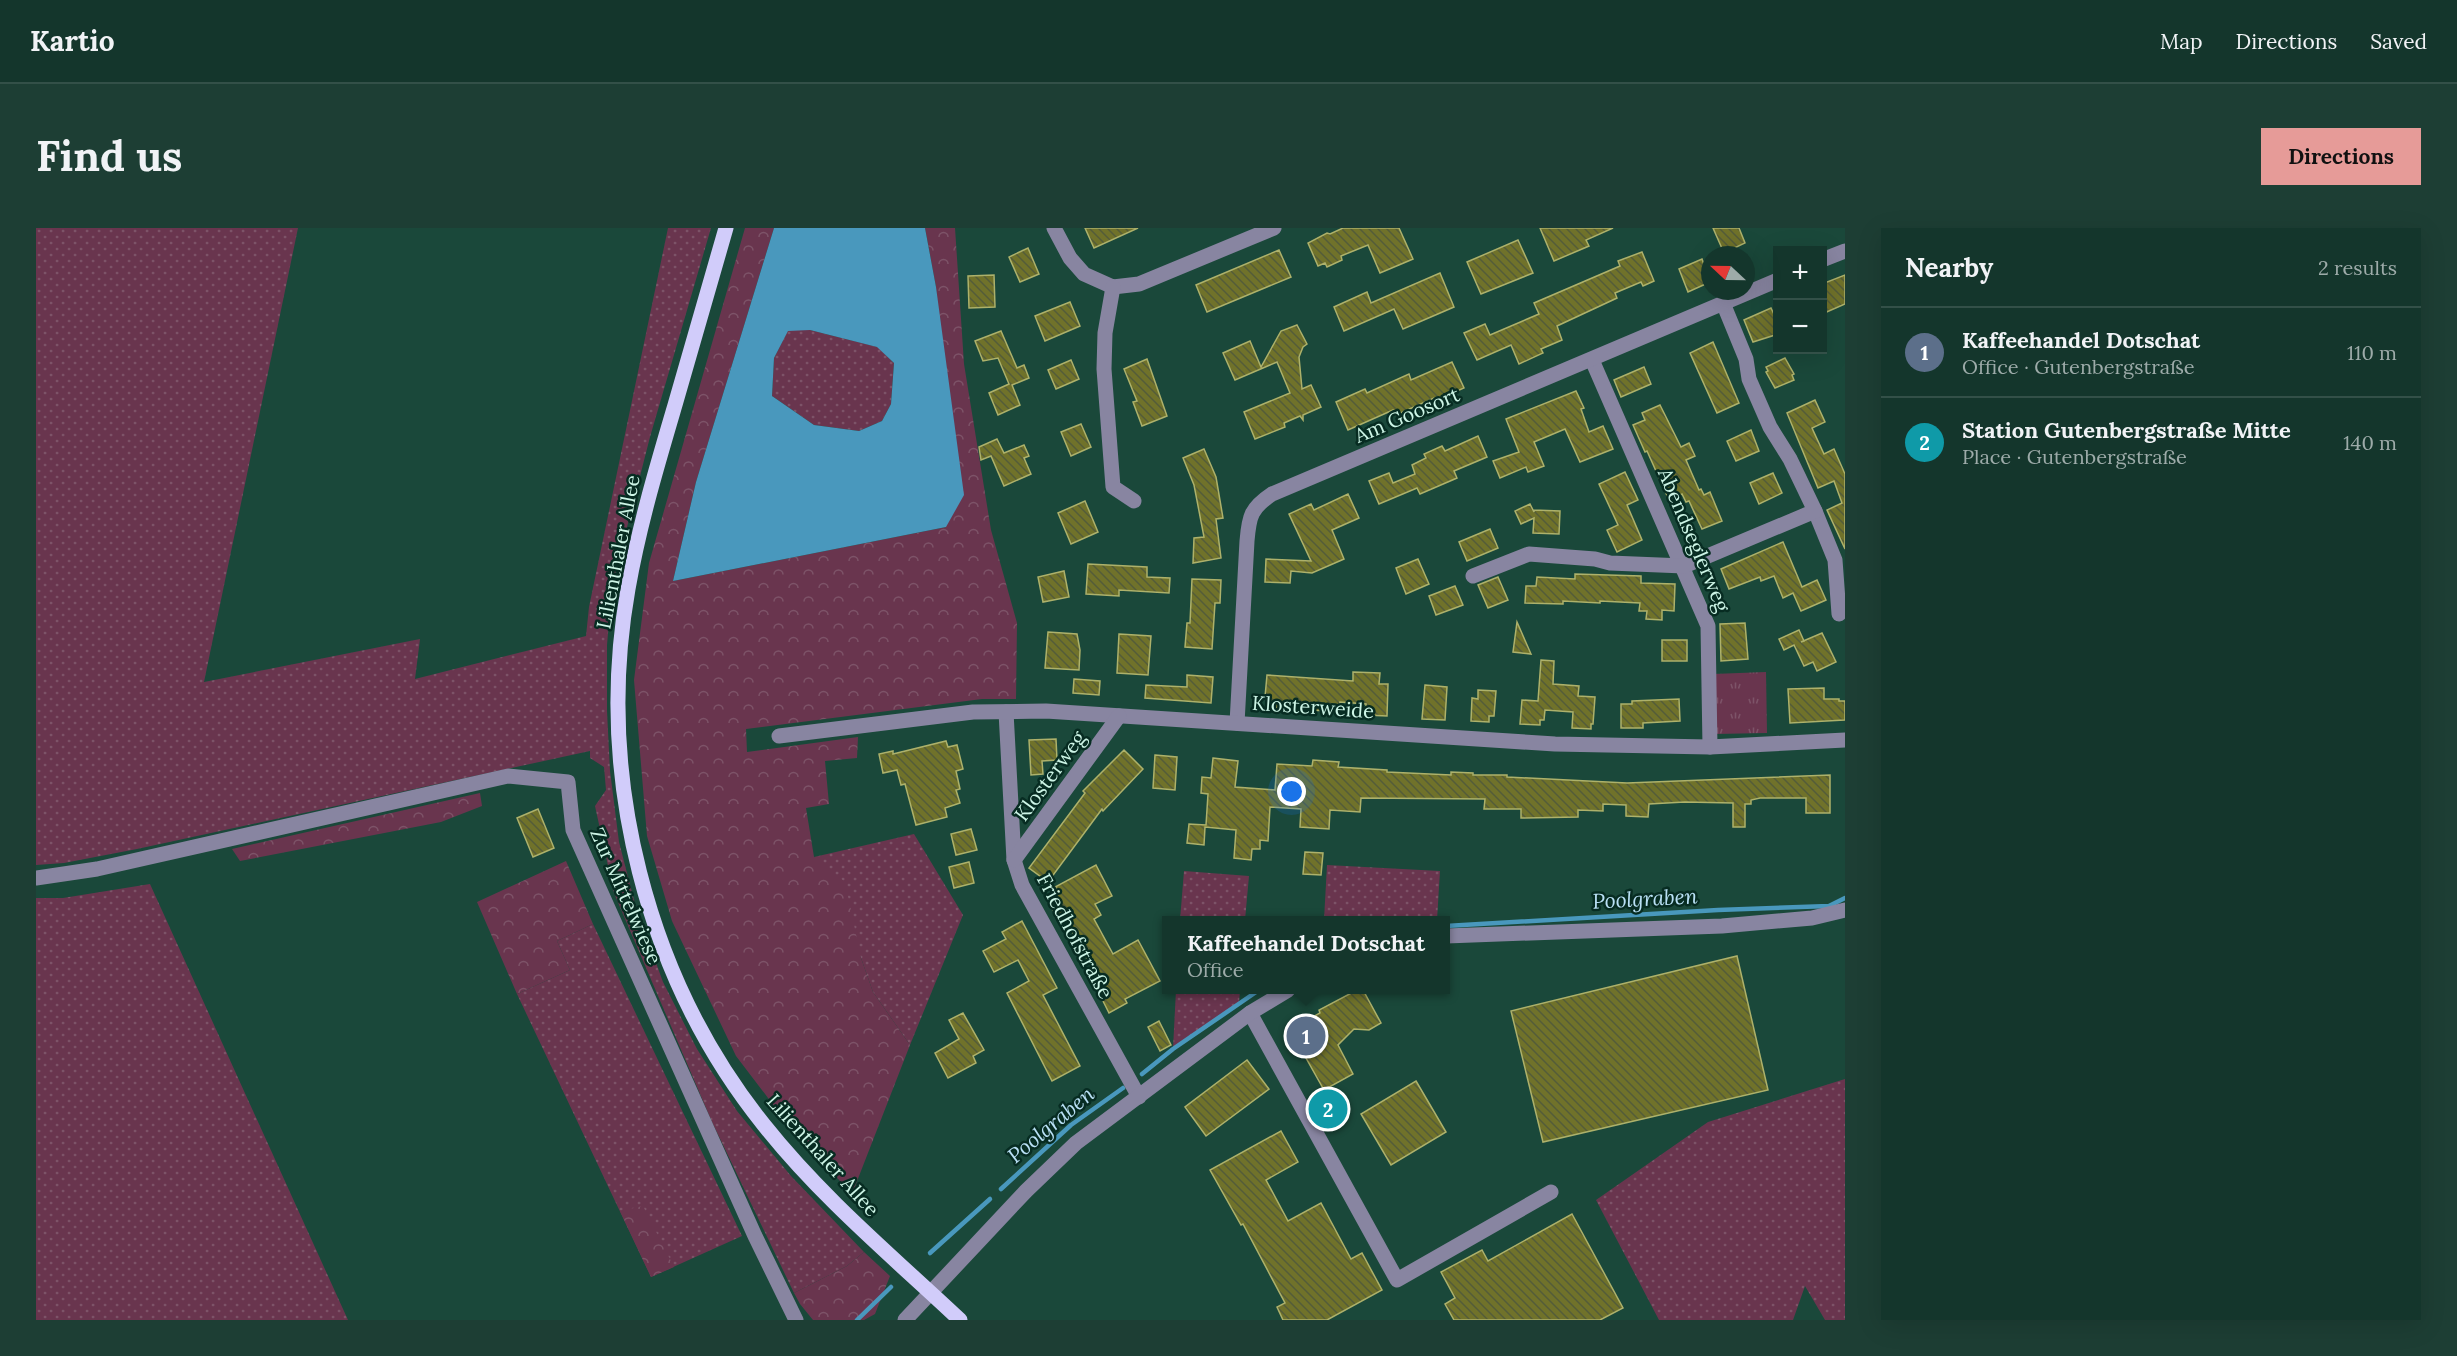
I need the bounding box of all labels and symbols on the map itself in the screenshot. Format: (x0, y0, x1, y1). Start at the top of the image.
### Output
north arrow (1701, 246, 1755, 300)
street label: Am Goosort (1350, 381, 1463, 448)
street label: Abendseglerweg (1653, 463, 1736, 616)
street label: Lilienthaler Allee (590, 473, 645, 631)
street label: Klosterweide (1251, 690, 1375, 723)
street label: Klosterweg (1009, 725, 1091, 826)
your location (1277, 777, 1306, 806)
street label: Zur Mittelwiese (585, 824, 668, 968)
street label: Friedhofstraße (1032, 869, 1119, 1003)
water label: Poolgraben (1592, 882, 1698, 915)
pin: 1 (1286, 1014, 1326, 1058)
water label: Poolgraben (1002, 1080, 1100, 1169)
pin: 2 (1308, 1086, 1348, 1132)
street label: Lilienthaler Allee (762, 1088, 885, 1221)

